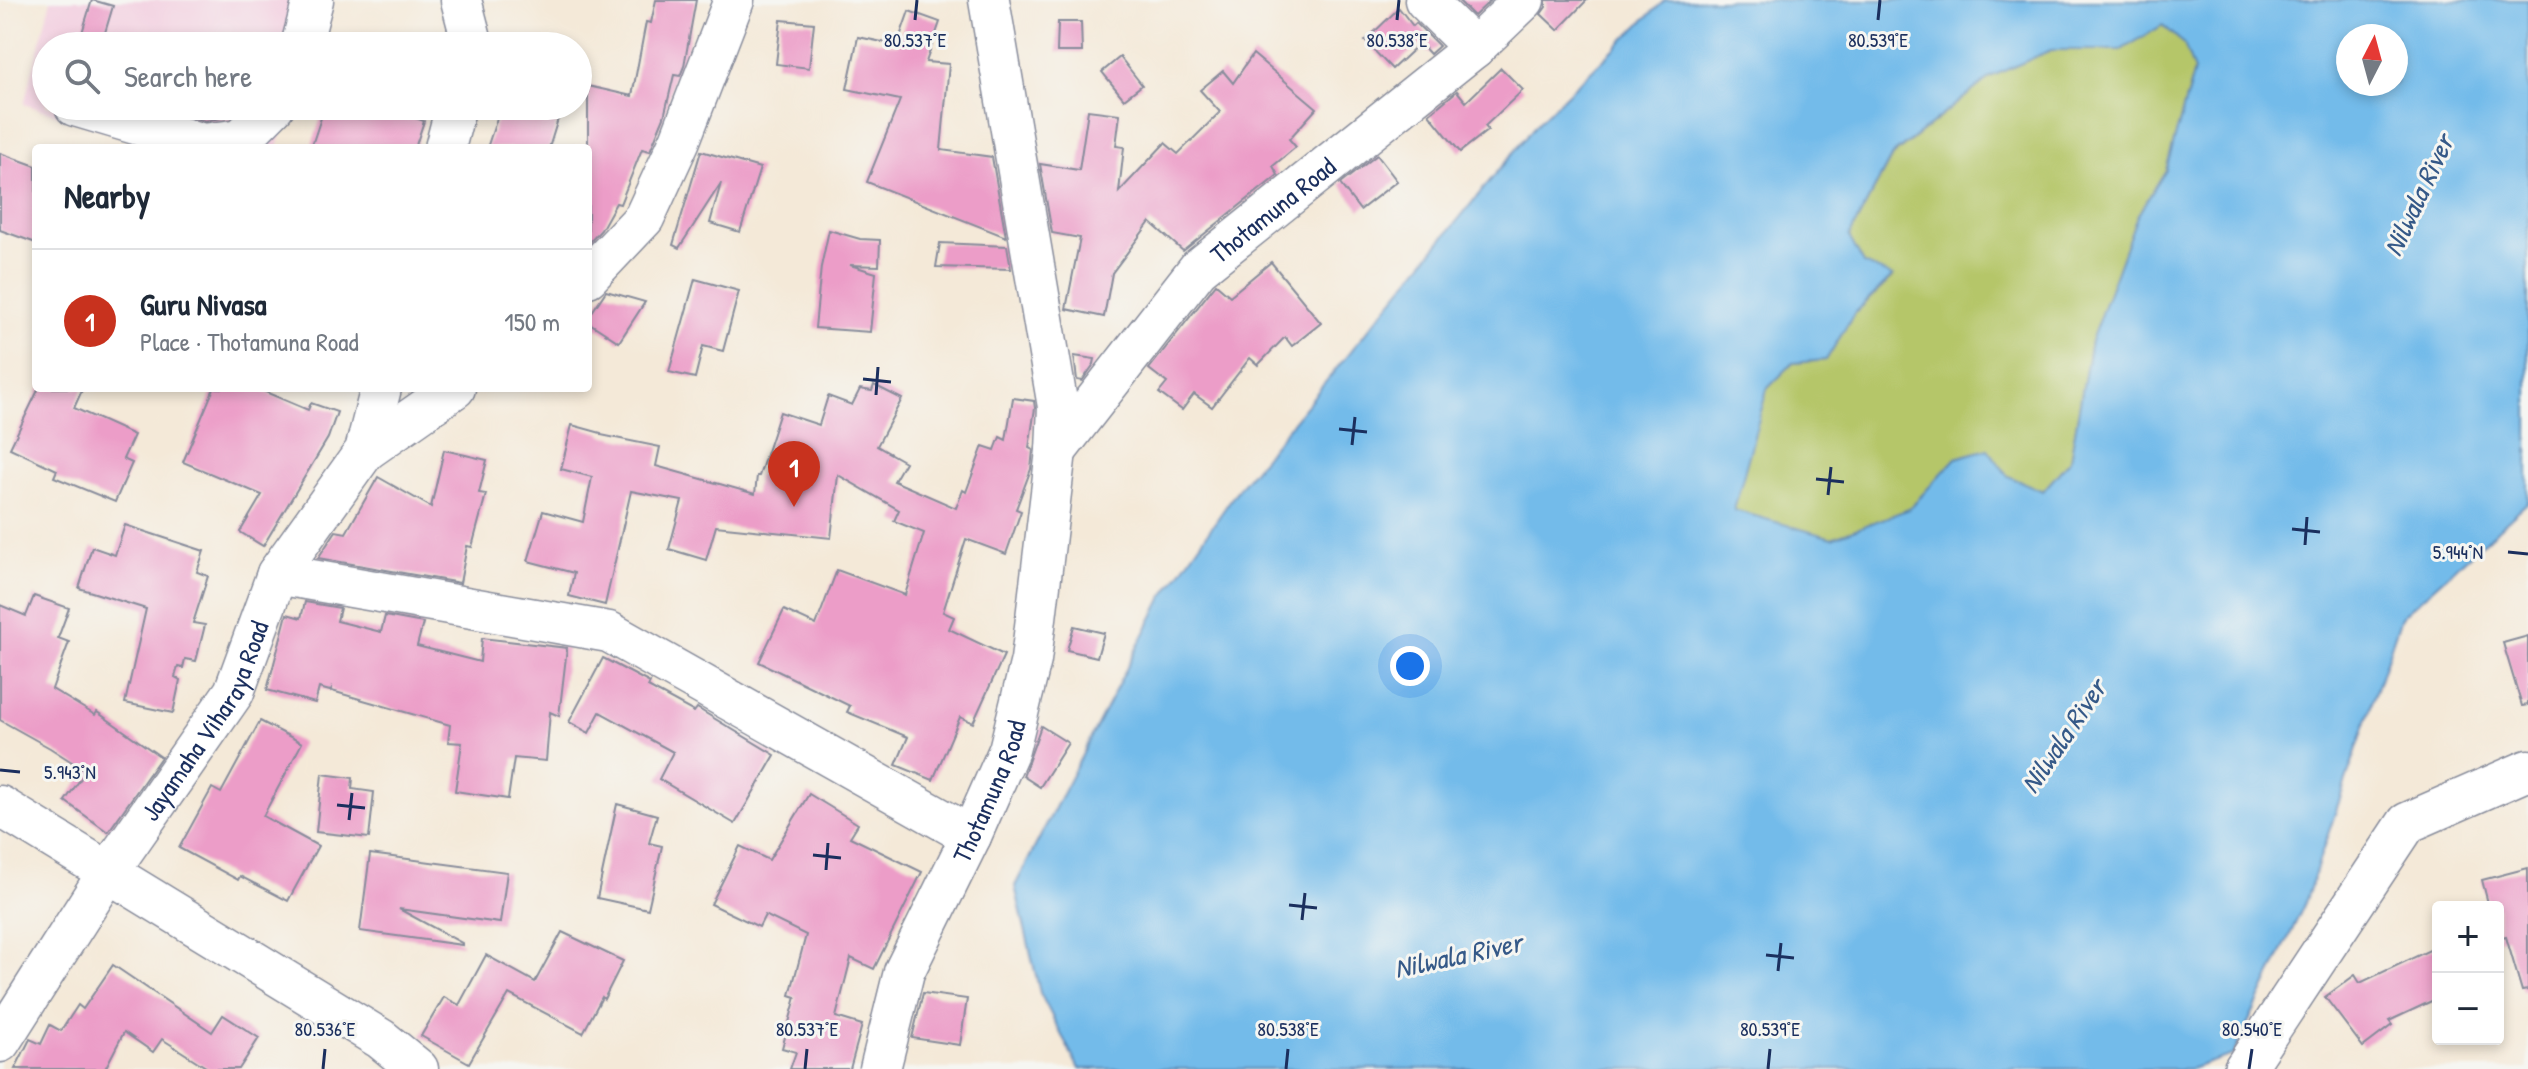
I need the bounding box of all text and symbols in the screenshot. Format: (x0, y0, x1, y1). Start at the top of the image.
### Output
north arrow (2336, 24, 2408, 96)
text: 80.537°E (884, 26, 947, 53)
text: 80.538°E (1366, 26, 1428, 53)
text: 80.539°E (1848, 26, 1908, 53)
search box (32, 32, 592, 120)
icon: search (60, 54, 104, 98)
text: Search here (124, 56, 252, 96)
water label: Nilwala River (2373, 125, 2464, 262)
street label: Thotamuna Road (1202, 149, 1342, 271)
text: Nearby (64, 173, 150, 219)
text: Guru Nivasa (140, 284, 267, 324)
text: 1 (85, 304, 95, 339)
text: 150 m (504, 304, 560, 339)
text: Place · Thotamuna Road (140, 324, 359, 359)
pin: 1 (768, 441, 820, 507)
text: 5.944°N (2433, 538, 2483, 565)
street label: Jayamaha Viharaya Road (132, 616, 276, 827)
your location (1390, 646, 1430, 686)
water label: Nilwala River (2011, 669, 2117, 800)
street label: Thotamuna Road (943, 717, 1033, 868)
text: 5.943°N (44, 758, 96, 785)
map controls (2432, 901, 2504, 1045)
button: + (2432, 901, 2504, 973)
water label: Nilwala River (1391, 922, 1528, 987)
button: − (2432, 973, 2504, 1045)
text: 80.536°E (295, 1015, 356, 1042)
text: 80.537°E (776, 1015, 839, 1042)
text: 80.538°E (1257, 1015, 1319, 1042)
text: 80.539°E (1740, 1015, 1800, 1042)
text: 80.540°E (2222, 1015, 2282, 1042)

